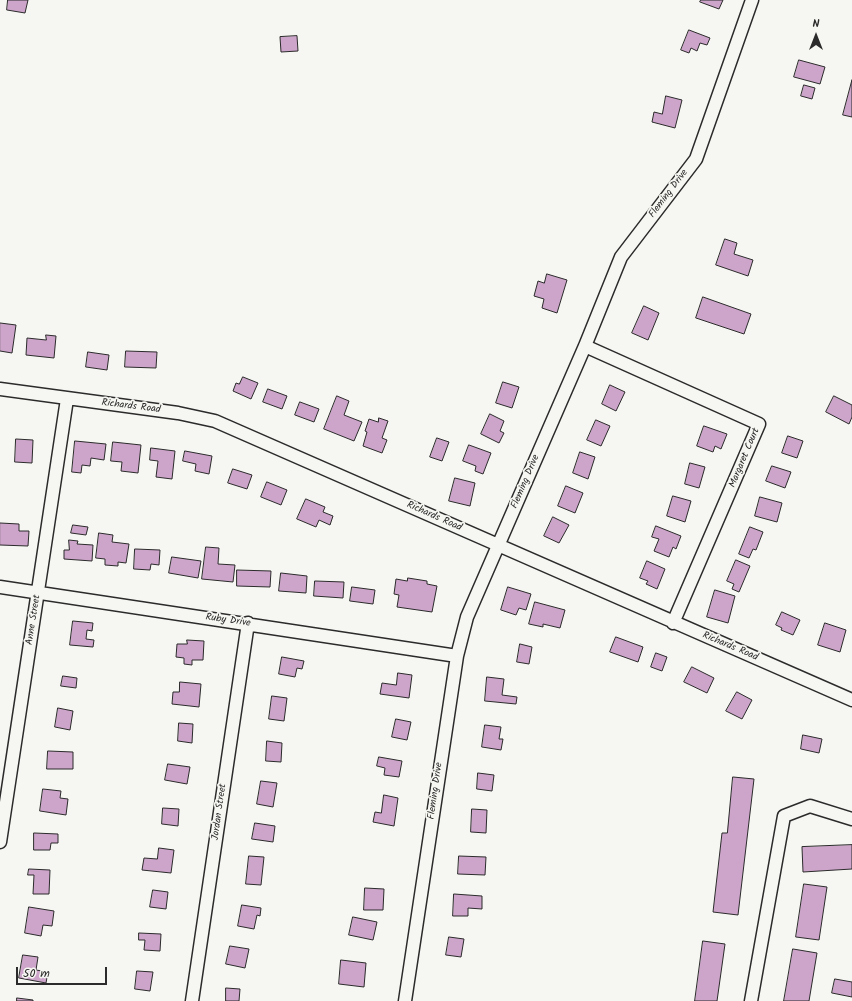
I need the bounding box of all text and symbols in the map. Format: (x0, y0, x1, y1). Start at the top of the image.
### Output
text: N (813, 15, 819, 33)
north arrow (796, 16, 836, 56)
street label: Fleming Drive (647, 167, 691, 221)
street label: Richards Road (101, 397, 161, 417)
street label: Margaret Court (727, 426, 763, 490)
street label: Fleming Drive (509, 453, 543, 511)
street label: Richards Road (404, 499, 464, 535)
street label: Anne Street (24, 594, 44, 646)
street label: Ruby Drive (205, 612, 251, 630)
street label: Richards Road (700, 630, 760, 664)
street label: Fleming Drive (426, 762, 446, 820)
street label: Jordan Street (210, 783, 230, 841)
scale bar (18, 959, 109, 985)
text: 50 m (23, 964, 50, 983)

